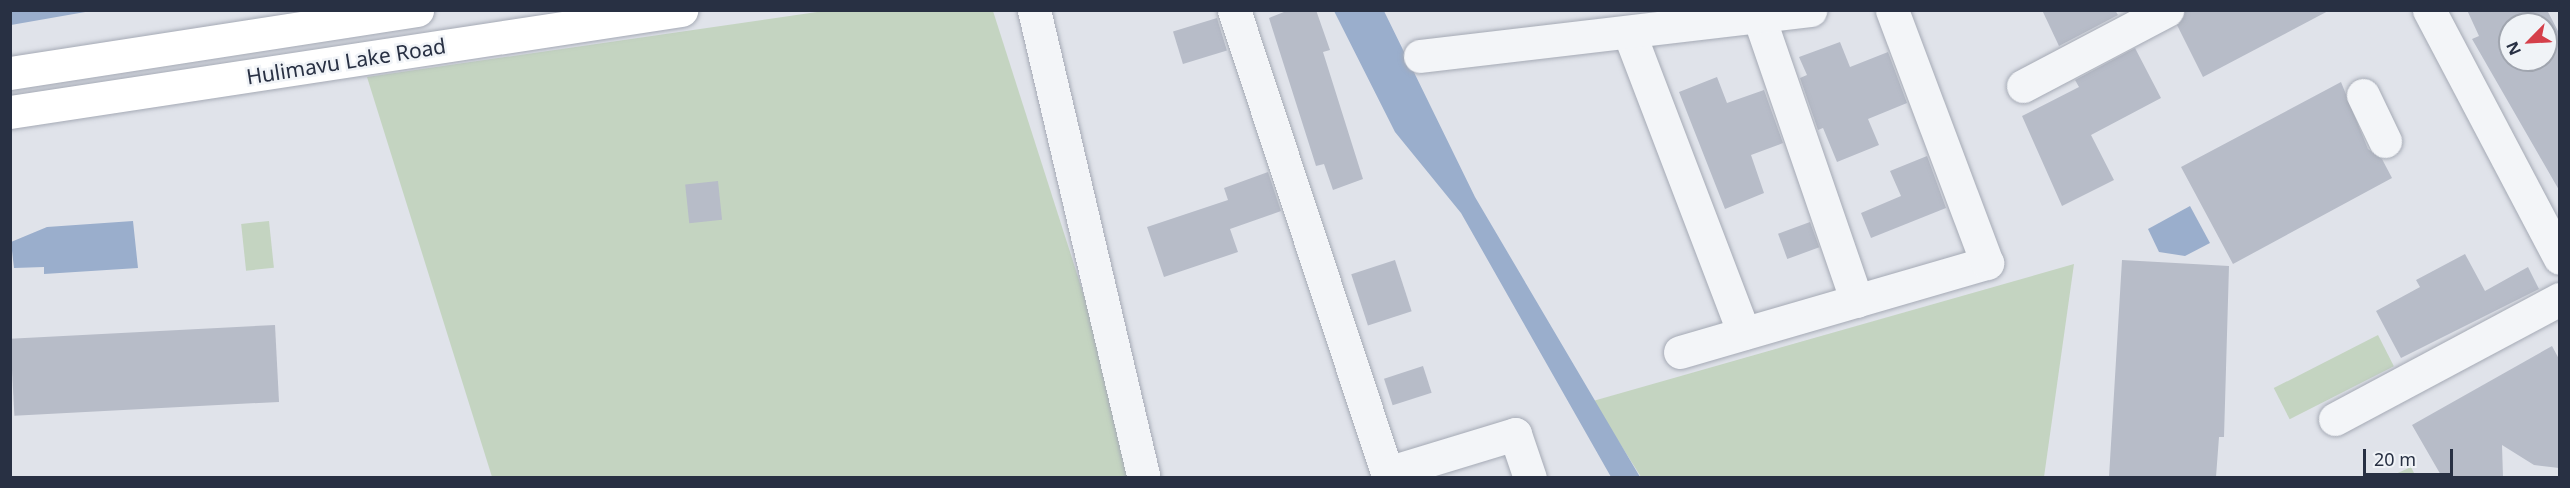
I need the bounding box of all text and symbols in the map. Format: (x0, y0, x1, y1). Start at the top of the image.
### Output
north arrow (2498, 12, 2558, 72)
street label: Hulimavu Lake Road (244, 33, 448, 89)
text: N (2501, 38, 2526, 59)
scale bar (2366, 437, 2456, 475)
text: 20 m (2374, 447, 2416, 471)

